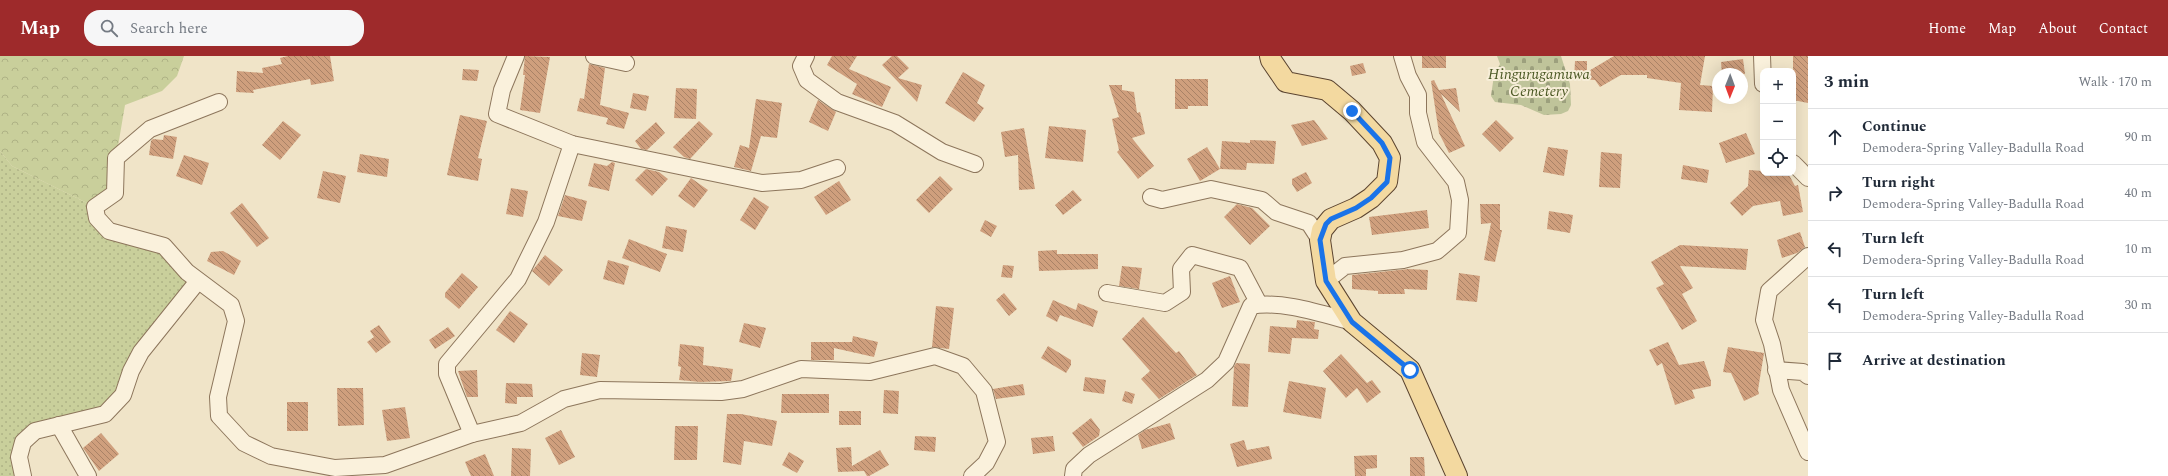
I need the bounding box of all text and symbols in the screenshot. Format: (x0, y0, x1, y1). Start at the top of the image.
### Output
search box (84, 10, 364, 46)
text: Map (20, 14, 60, 43)
icon: search (98, 17, 120, 39)
text: Search here (130, 17, 208, 40)
text: Home (1928, 18, 1966, 39)
text: Map (1988, 18, 2016, 39)
text: About (2038, 18, 2077, 39)
text: Contact (2099, 18, 2148, 39)
park label: Hingurugamuwa Cemetery (1488, 63, 1590, 103)
north arrow (1712, 68, 1748, 104)
map controls (1760, 68, 1796, 176)
button: + (1760, 68, 1796, 104)
text: 3 min (1824, 69, 1869, 95)
text: Walk · 170 m (2078, 72, 2152, 92)
route end (1343, 102, 1361, 120)
button: − (1760, 104, 1796, 140)
text: Continue (1862, 115, 1927, 138)
icon: ahead (1824, 126, 1846, 148)
text: 90 m (2125, 127, 2152, 147)
text: Demodera-Spring Valley-Badulla Road (1862, 138, 2084, 158)
button: locate (1760, 140, 1796, 176)
text: Turn right (1862, 171, 1935, 194)
icon: right (1824, 182, 1846, 204)
text: 40 m (2125, 183, 2152, 203)
text: Demodera-Spring Valley-Badulla Road (1862, 194, 2084, 214)
text: Turn left (1862, 227, 1924, 250)
icon: left (1824, 238, 1846, 260)
text: 10 m (2125, 239, 2152, 259)
text: Demodera-Spring Valley-Badulla Road (1862, 250, 2084, 270)
text: Turn left (1862, 283, 1924, 306)
icon: left (1824, 294, 1846, 316)
text: 30 m (2125, 295, 2152, 315)
text: Demodera-Spring Valley-Badulla Road (1862, 306, 2084, 326)
text: Arrive at destination (1862, 349, 2006, 372)
icon: arrive (1824, 350, 1846, 372)
route start (1401, 361, 1419, 379)

